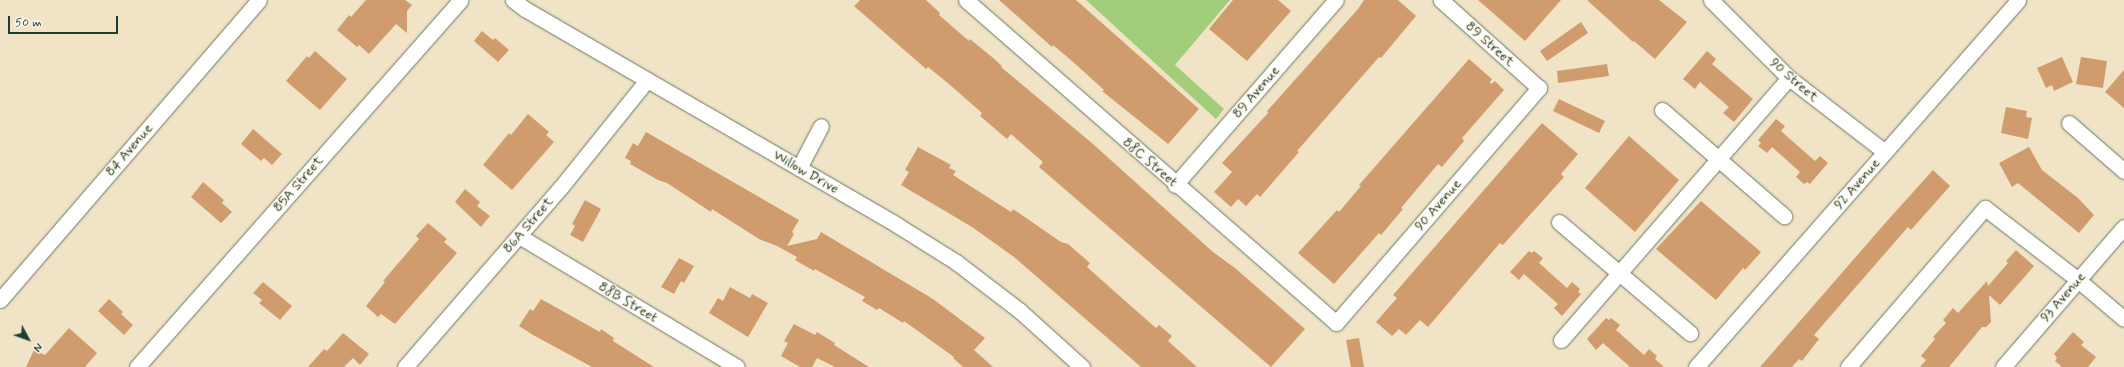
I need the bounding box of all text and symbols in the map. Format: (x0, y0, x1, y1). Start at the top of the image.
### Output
scale bar (10, 8, 120, 34)
text: 50 m (15, 15, 42, 31)
street label: 89 Street (1462, 18, 1518, 70)
street label: 90 Street (1766, 54, 1822, 106)
street label: 89 Avenue (1229, 62, 1283, 122)
street label: 84 Avenue (102, 120, 156, 180)
street label: 88C Street (1118, 133, 1182, 191)
street label: Willow Drive (771, 147, 841, 197)
street label: 85A Street (269, 153, 327, 215)
street label: 92 Avenue (1830, 155, 1884, 213)
street label: 90 Avenue (1411, 176, 1465, 234)
street label: 86A Street (499, 194, 557, 256)
street label: 93 Avenue (2037, 269, 2089, 325)
street label: 88B Street (594, 277, 662, 327)
north arrow (8, 319, 48, 359)
text: N (29, 340, 45, 354)

